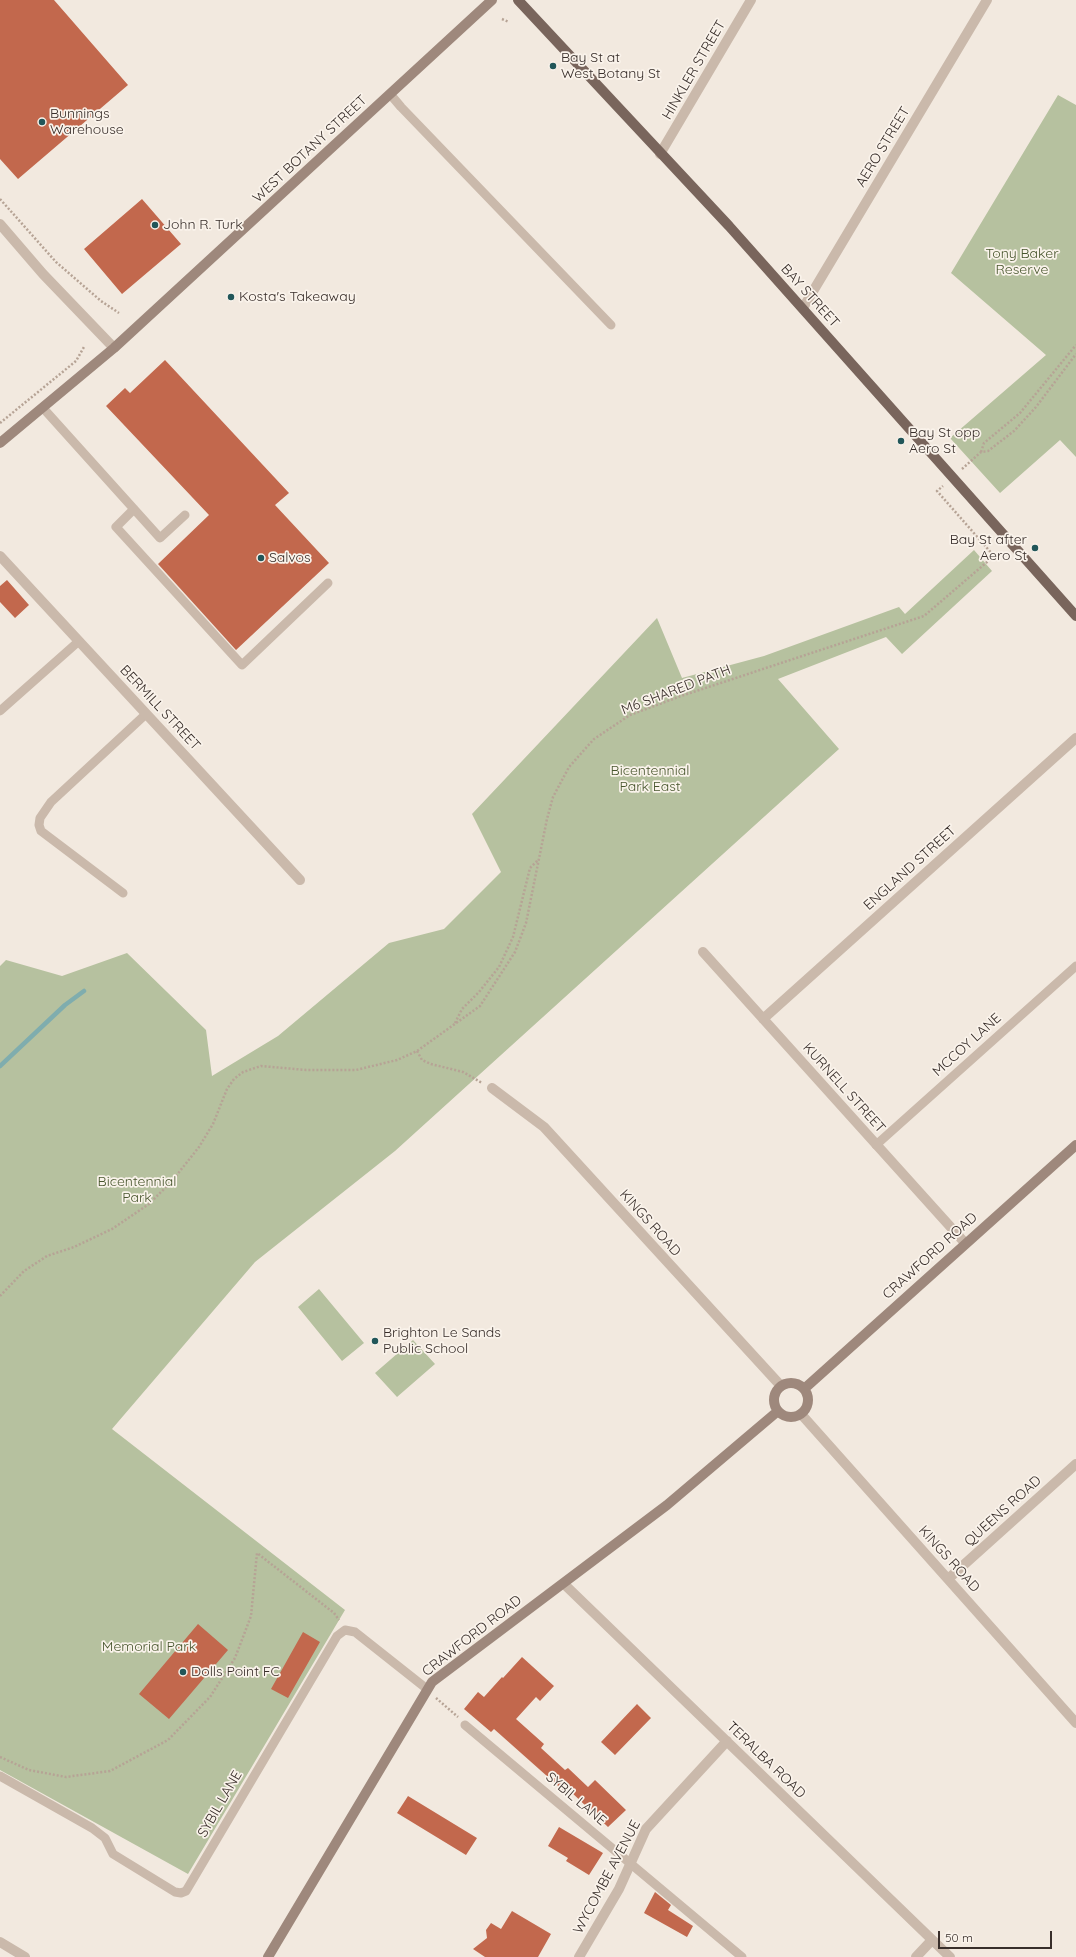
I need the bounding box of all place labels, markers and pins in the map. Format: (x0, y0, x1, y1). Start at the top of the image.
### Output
place label: Bay St at West Botany St (561, 50, 661, 82)
marker: Bay St at West Botany St (548, 61, 558, 71)
place label: Bunnings Warehouse (50, 106, 124, 138)
marker: Bunnings Warehouse (37, 117, 47, 127)
place label: John R. Turk (163, 217, 243, 233)
marker: John R. Turk (150, 220, 160, 230)
place label: Kosta's Takeaway (239, 289, 356, 305)
marker: Kosta's Takeaway (226, 292, 236, 302)
place label: Bay St opp Aero St (909, 425, 980, 458)
marker: Bay St opp Aero St (896, 436, 906, 446)
place label: Bay St after Aero St (950, 532, 1027, 564)
marker: Bay St after Aero St (1030, 543, 1040, 553)
place label: Salvos (269, 550, 311, 566)
marker: Salvos (256, 553, 266, 563)
place label: Brighton Le Sands Public School (383, 1325, 501, 1358)
marker: Brighton Le Sands Public School (370, 1336, 380, 1346)
place label: Dolls Point FC (191, 1664, 280, 1680)
marker: Dolls Point FC (178, 1667, 188, 1677)

